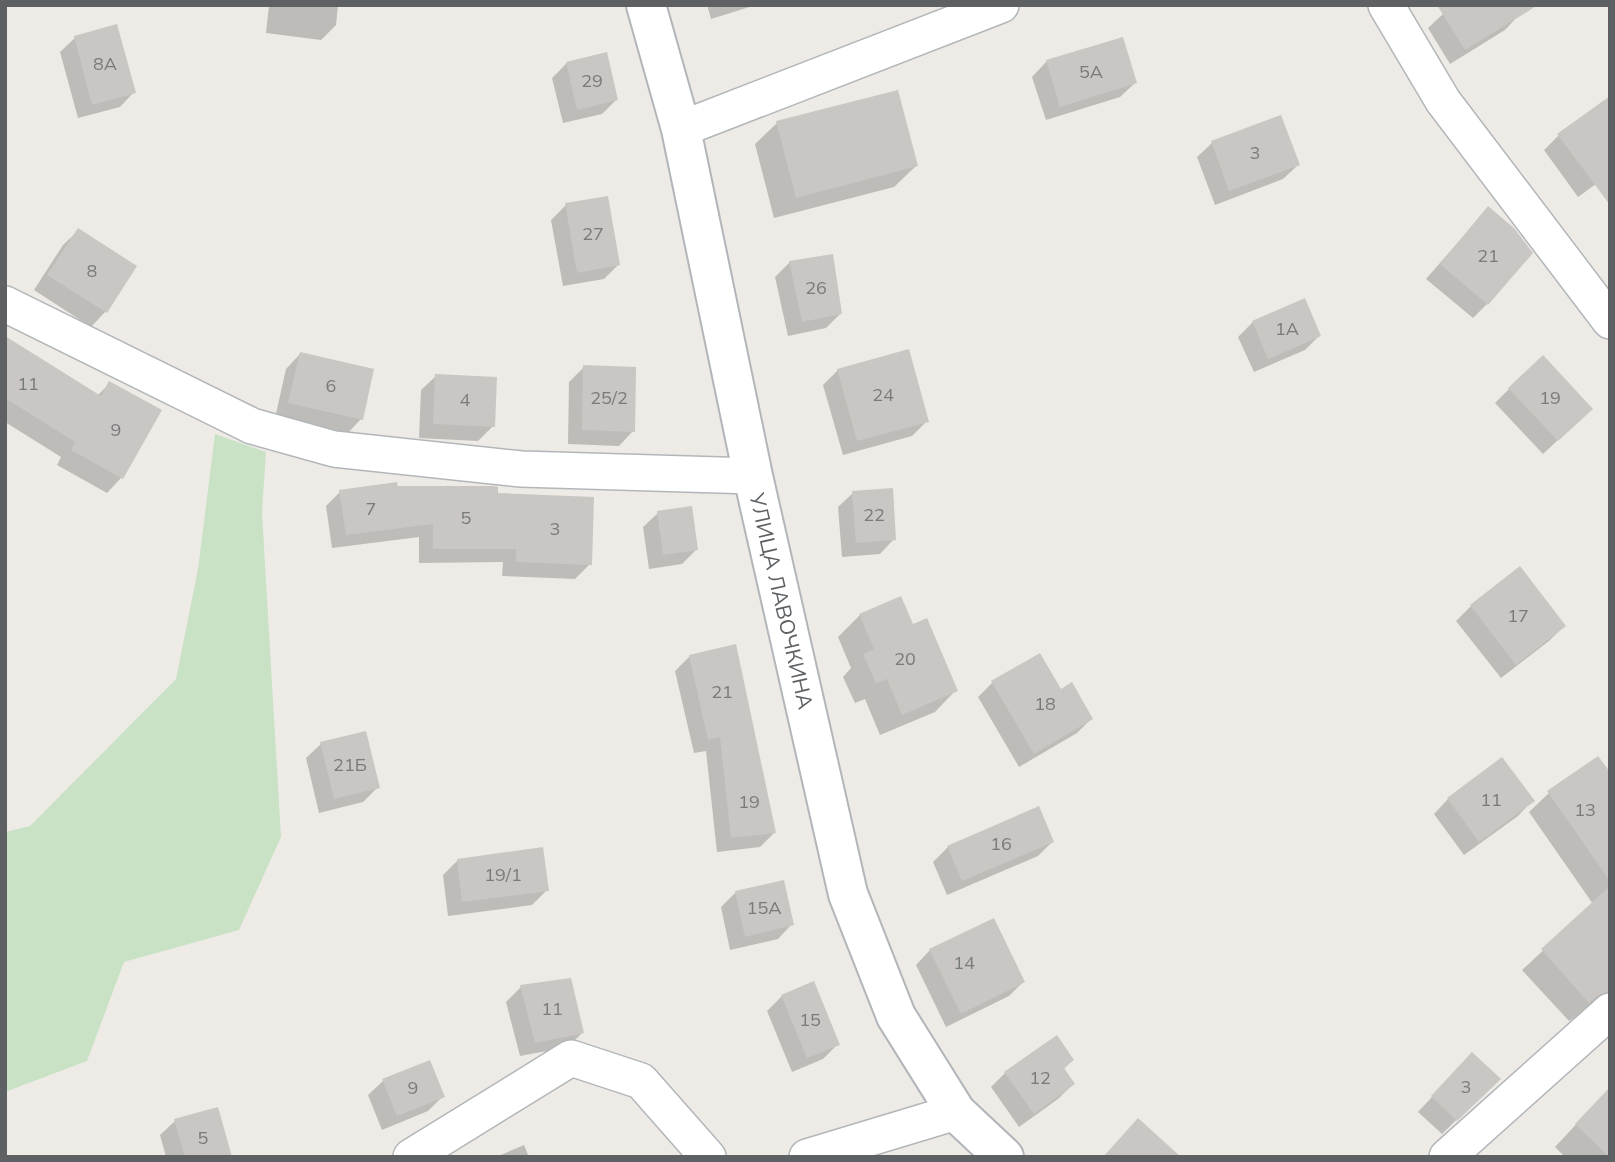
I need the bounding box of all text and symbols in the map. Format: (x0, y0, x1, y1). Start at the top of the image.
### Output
house number: 8А (93, 52, 117, 75)
house number: 5А (1079, 60, 1103, 83)
house number: 29 (581, 69, 603, 92)
house number: 3 (1250, 141, 1260, 164)
house number: 27 (582, 222, 604, 245)
house number: 21 (1477, 244, 1499, 267)
house number: 8 (87, 259, 97, 282)
house number: 26 (805, 276, 827, 299)
house number: 1А (1275, 317, 1299, 340)
house number: 11 (17, 372, 39, 395)
house number: 6 (326, 374, 336, 397)
house number: 24 (872, 383, 894, 406)
house number: 25/2 (590, 386, 628, 409)
house number: 19 (1539, 386, 1561, 409)
house number: 4 (460, 388, 471, 411)
house number: 9 (111, 418, 121, 441)
street label: УЛИЦА ЛАВОЧКИНА (744, 489, 820, 712)
house number: 7 (366, 497, 376, 520)
house number: 22 (863, 503, 885, 526)
house number: 5 (461, 506, 472, 529)
house number: 3 (550, 517, 560, 540)
house number: 17 (1507, 604, 1529, 627)
house number: 20 (894, 647, 916, 670)
house number: 21 (711, 680, 733, 703)
house number: 18 (1034, 692, 1056, 715)
house number: 21Б (333, 753, 367, 776)
house number: 11 (1480, 788, 1502, 811)
house number: 19 (738, 790, 760, 813)
house number: 13 (1574, 798, 1596, 821)
house number: 16 (990, 832, 1012, 855)
house number: 19/1 (484, 863, 522, 886)
house number: 15А (747, 896, 781, 919)
house number: 14 (953, 951, 975, 974)
house number: 11 (541, 997, 563, 1020)
house number: 15 (799, 1008, 821, 1031)
house number: 12 (1029, 1066, 1051, 1089)
house number: 3 (1461, 1075, 1471, 1098)
house number: 9 (408, 1076, 418, 1099)
house number: 5 (198, 1126, 209, 1149)

